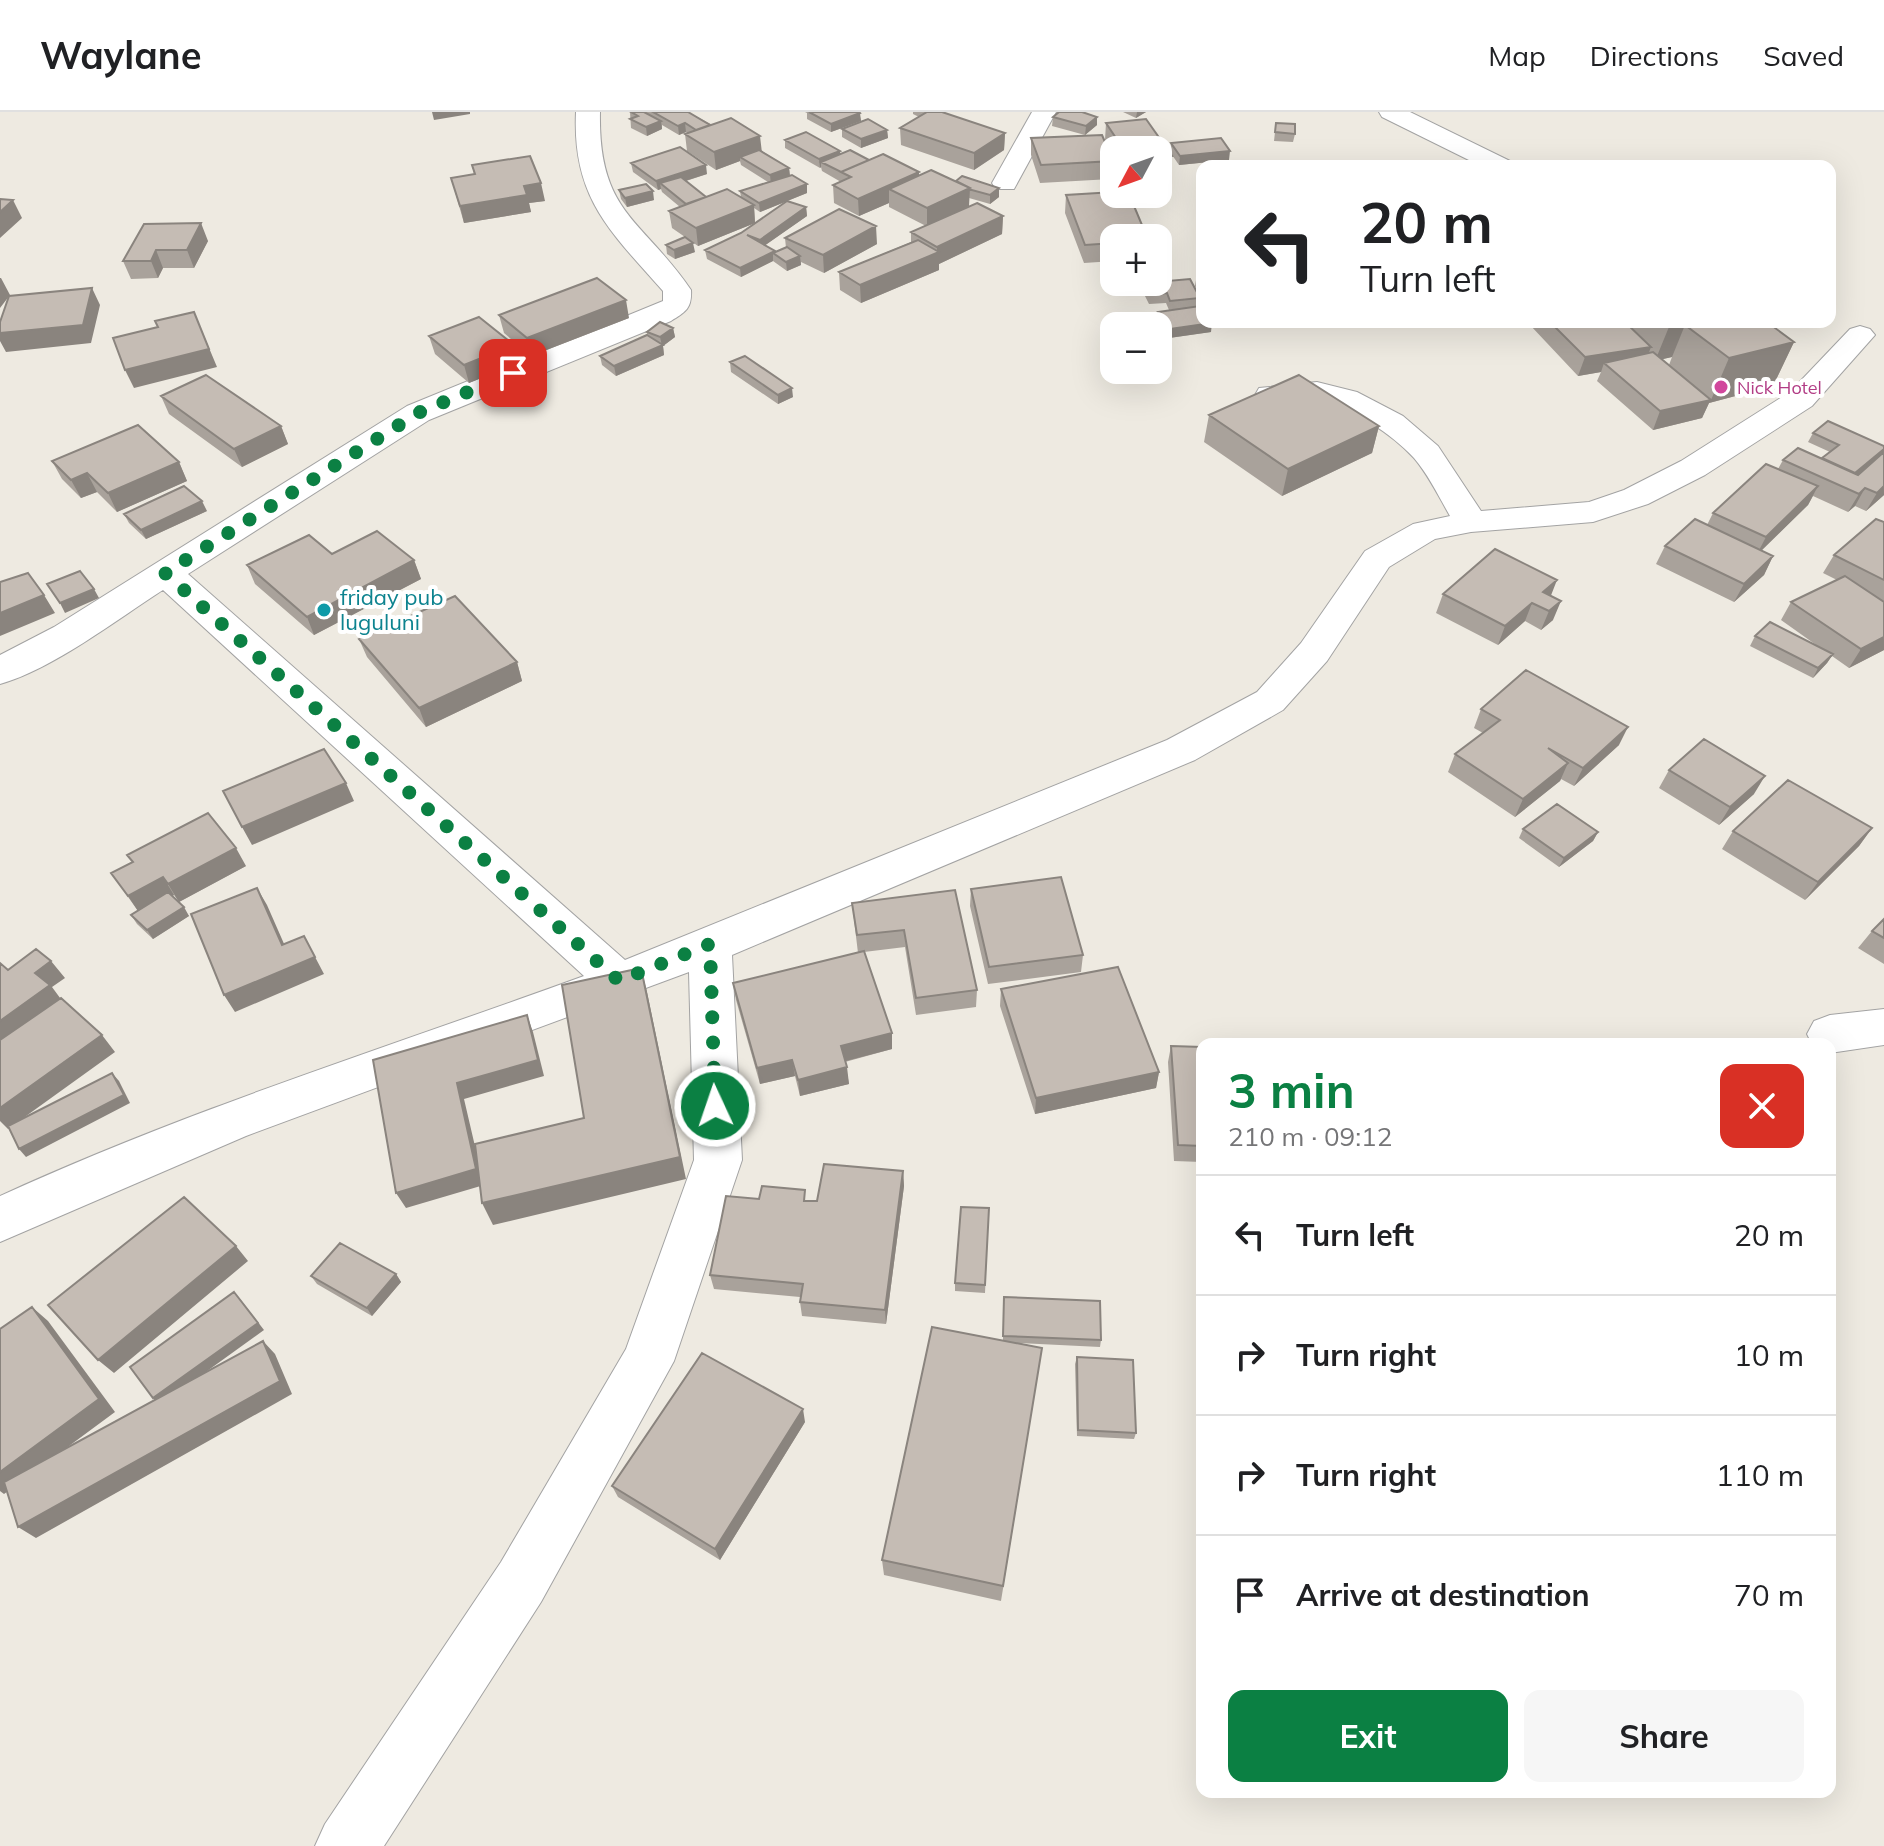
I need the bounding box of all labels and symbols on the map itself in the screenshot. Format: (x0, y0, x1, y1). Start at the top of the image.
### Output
north arrow (1100, 136, 1172, 208)
pin (479, 339, 547, 407)
place label: Nick Hotel (1737, 376, 1822, 399)
marker: Nick Hotel (1712, 378, 1730, 396)
place label: friday pub luguluni (340, 583, 443, 636)
marker: friday pub luguluni (315, 601, 333, 619)
position arrow (673, 1064, 757, 1148)

